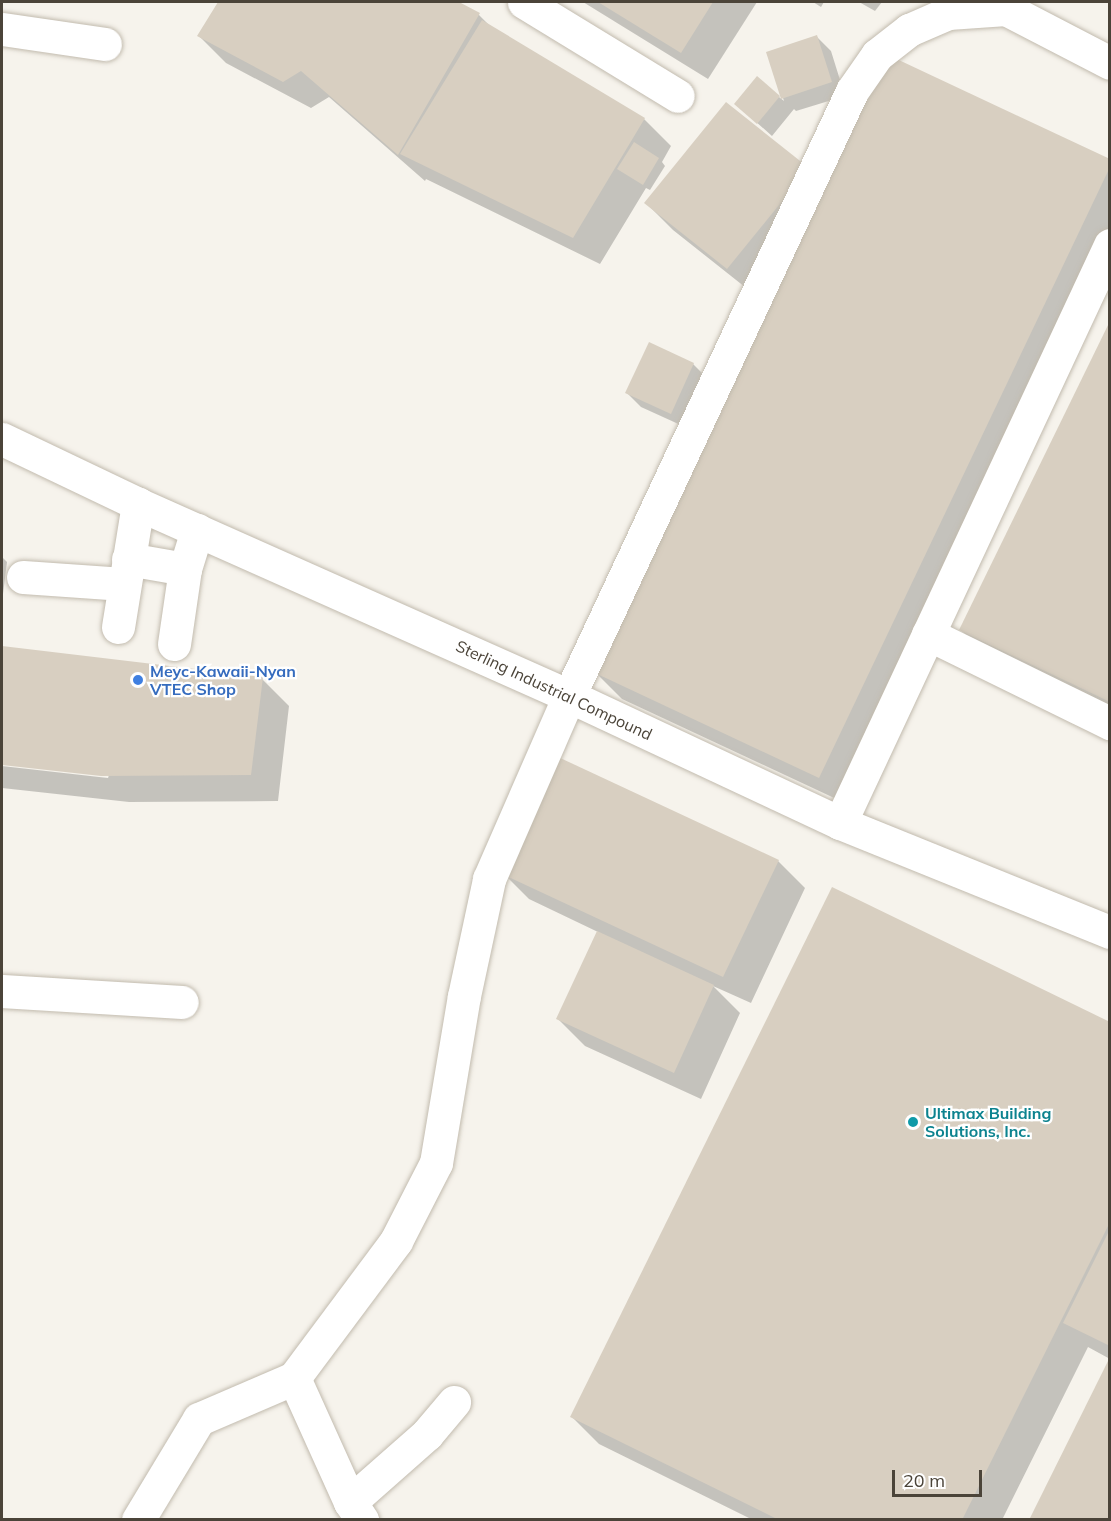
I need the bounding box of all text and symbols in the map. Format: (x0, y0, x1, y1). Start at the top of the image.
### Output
street label: Sterling Industrial Compound (453, 636, 655, 744)
place label: Meyc-Kawaii-Nyan VTEC Shop (150, 661, 296, 699)
marker: Meyc-Kawaii-Nyan VTEC Shop (131, 673, 145, 687)
place label: Ultimax Building Solutions, Inc. (925, 1103, 1051, 1141)
marker: Ultimax Building Solutions, Inc. (906, 1115, 920, 1129)
scale bar (895, 1458, 985, 1496)
text: 20 m (903, 1469, 945, 1492)

